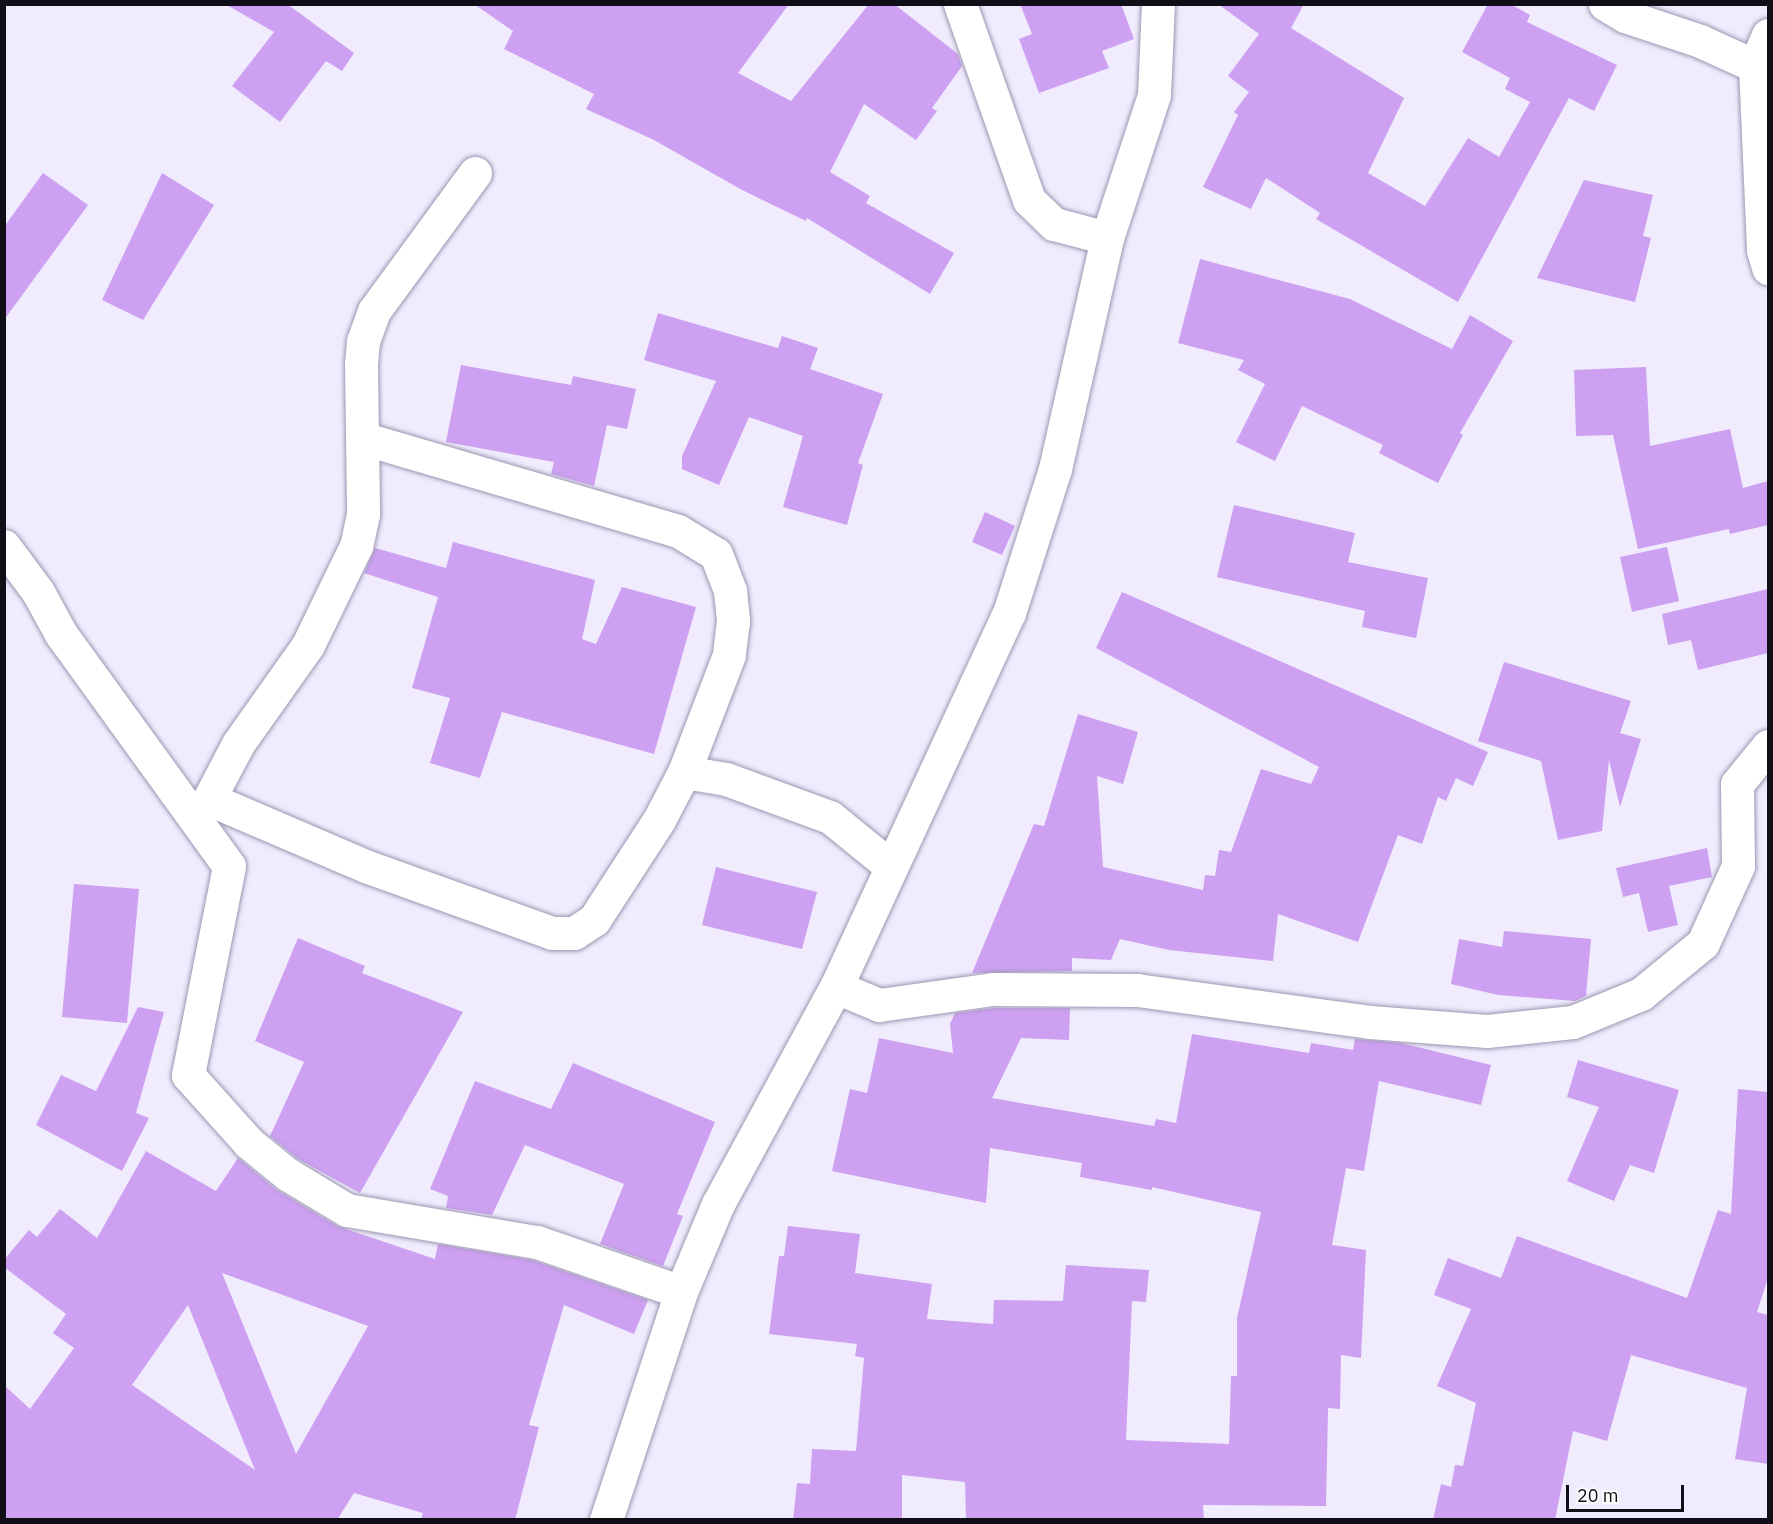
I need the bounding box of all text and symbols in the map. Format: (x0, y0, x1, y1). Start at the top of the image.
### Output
scale bar (1569, 1473, 1688, 1511)
text: 20 m (1577, 1484, 1619, 1507)

